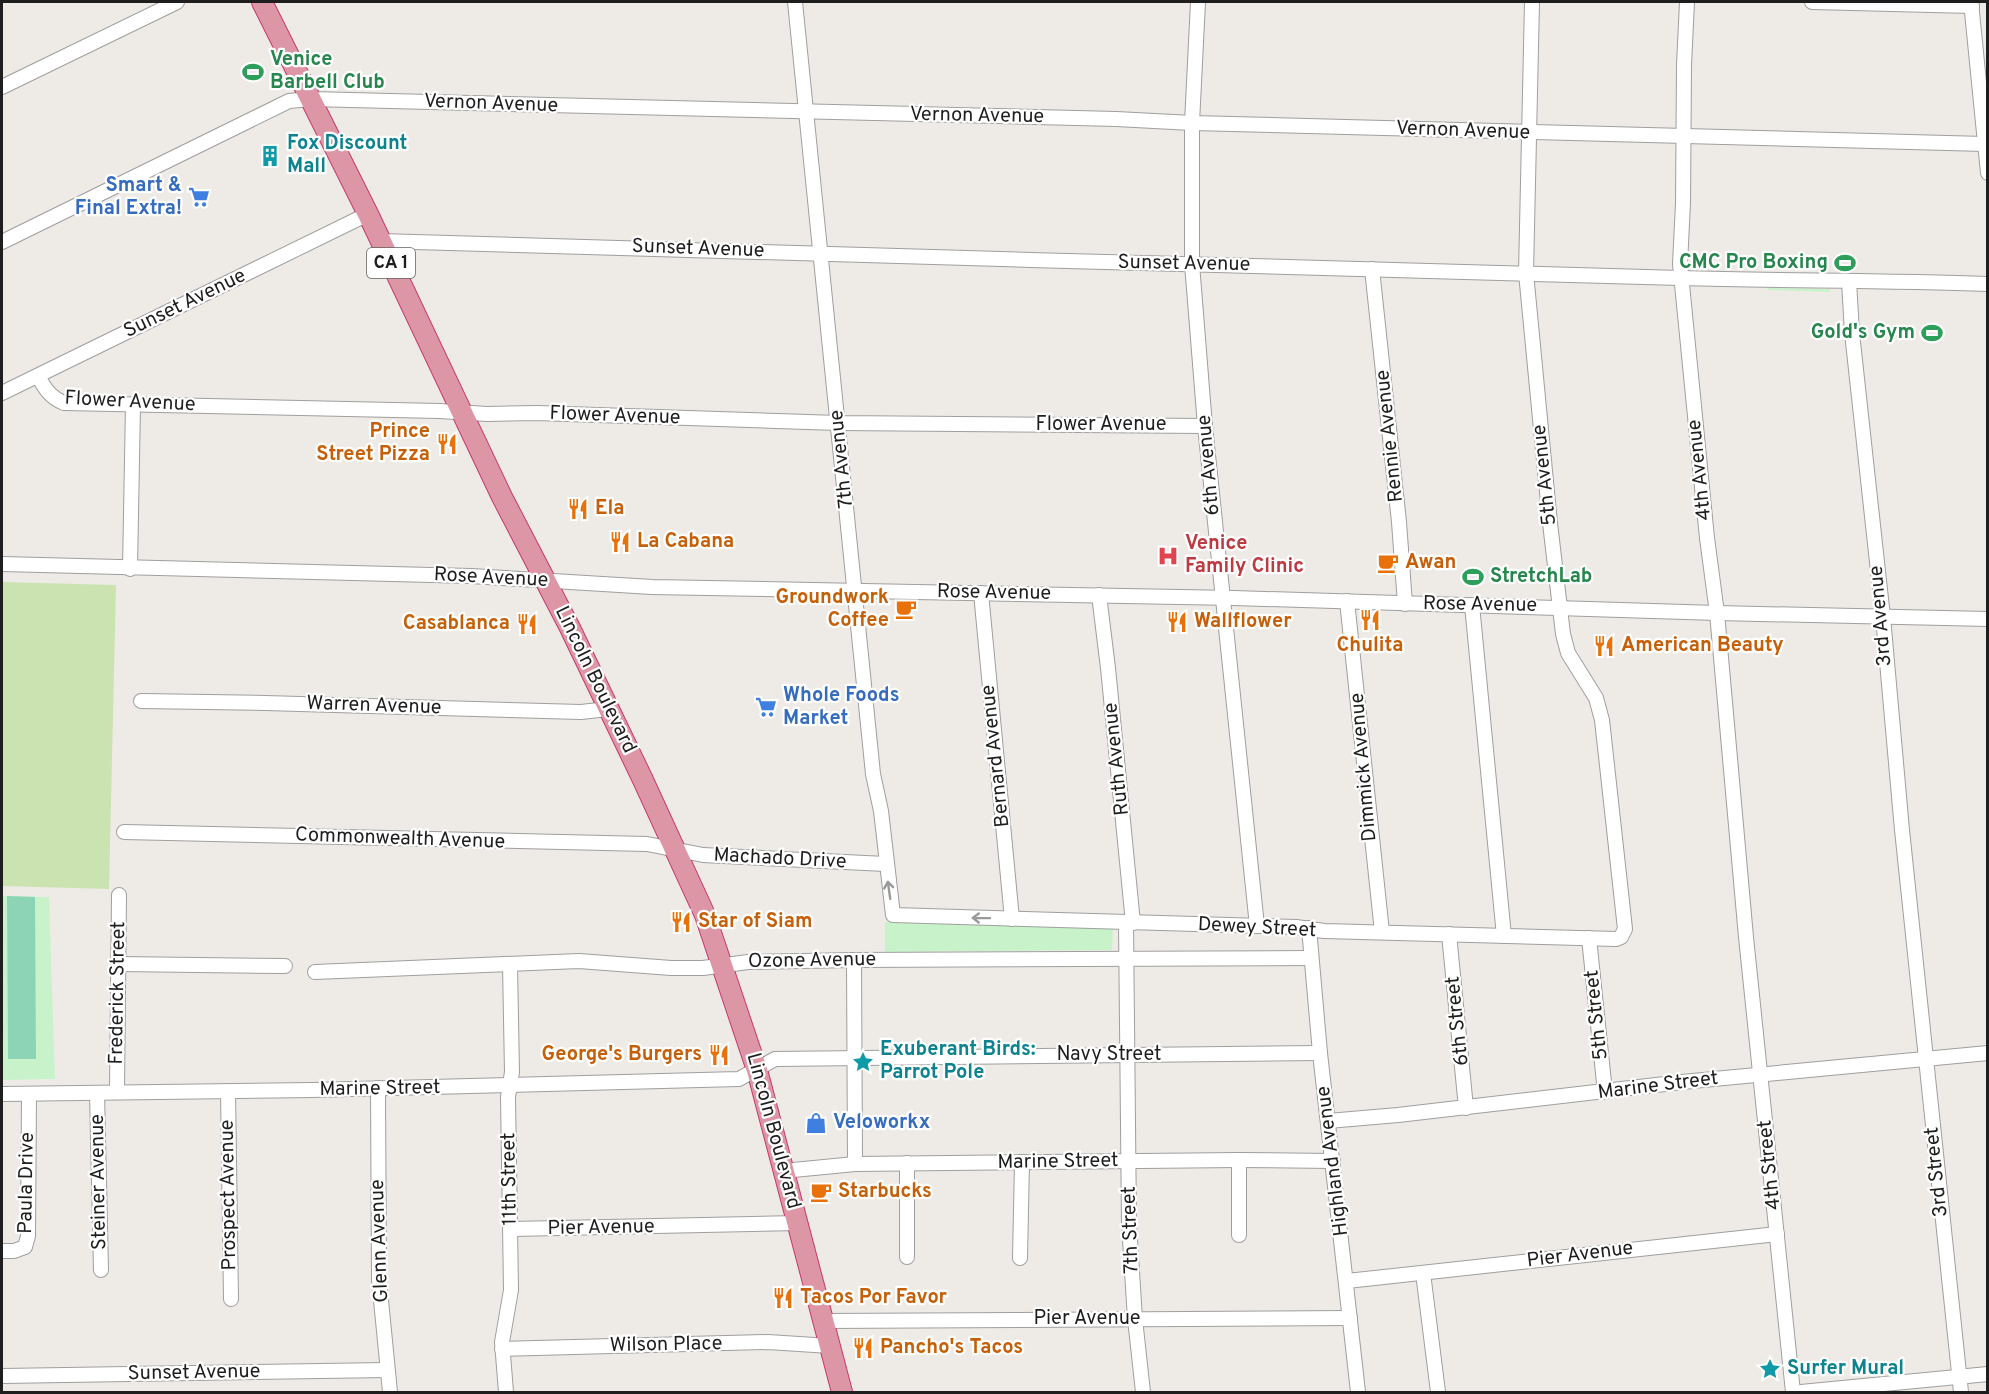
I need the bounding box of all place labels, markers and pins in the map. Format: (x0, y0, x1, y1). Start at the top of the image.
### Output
place label: Venice Barbell Club (270, 47, 385, 96)
sports icon: Venice Barbell Club (241, 60, 265, 84)
place label: Fox Discount Mall (287, 131, 408, 180)
building icon: Fox Discount Mall (258, 144, 282, 168)
place label: Smart & Final Extra! (75, 173, 182, 222)
supermarket icon: Smart & Final Extra! (187, 185, 211, 209)
place label: CMC Pro Boxing (1679, 250, 1828, 276)
sports icon: CMC Pro Boxing (1833, 251, 1857, 275)
place label: Gold's Gym (1811, 320, 1915, 346)
sports icon: Gold's Gym (1920, 321, 1944, 345)
place label: Prince Street Pizza (316, 419, 430, 468)
restaurant icon: Prince Street Pizza (435, 432, 459, 456)
place label: Ela (595, 496, 624, 522)
restaurant icon: Ela (566, 497, 590, 521)
place label: La Cabana (637, 529, 734, 555)
restaurant icon: La Cabana (608, 530, 632, 554)
place label: Venice Family Clinic (1185, 531, 1304, 580)
hospital icon: Venice Family Clinic (1156, 544, 1180, 568)
place label: Awan (1405, 550, 1456, 576)
cafe icon: Awan (1376, 551, 1400, 575)
place label: StretchLab (1490, 564, 1592, 590)
sports icon: StretchLab (1461, 565, 1485, 589)
place label: Groundwork Coffee (775, 585, 889, 634)
cafe icon: Groundwork Coffee (894, 597, 918, 621)
restaurant icon: Chulita (1358, 608, 1382, 632)
place label: Wallflower (1194, 609, 1292, 635)
restaurant icon: Wallflower (1165, 610, 1189, 634)
place label: Casablanca (403, 611, 510, 637)
restaurant icon: Casablanca (515, 612, 539, 636)
place label: Chulita (1337, 633, 1403, 659)
place label: American Beauty (1621, 633, 1784, 659)
restaurant icon: American Beauty (1592, 634, 1616, 658)
place label: Whole Foods Market (783, 683, 899, 732)
supermarket icon: Whole Foods Market (754, 695, 778, 719)
place label: Star of Siam (698, 909, 813, 935)
restaurant icon: Star of Siam (669, 910, 693, 934)
place label: Exuberant Birds: Parrot Pole (880, 1037, 1036, 1086)
place label: George's Burgers (542, 1042, 702, 1068)
restaurant icon: George's Burgers (707, 1043, 731, 1067)
place icon: Exuberant Birds: Parrot Pole (851, 1050, 875, 1074)
place label: Veloworkx (833, 1110, 930, 1136)
shop icon: Veloworkx (804, 1111, 828, 1135)
place label: Starbucks (838, 1179, 932, 1205)
cafe icon: Starbucks (809, 1180, 833, 1204)
place label: Tacos Por Favor (800, 1285, 948, 1311)
restaurant icon: Tacos Por Favor (771, 1286, 795, 1310)
place label: Pancho's Tacos (880, 1335, 1023, 1361)
restaurant icon: Pancho's Tacos (851, 1336, 875, 1360)
place label: Surfer Mural (1787, 1356, 1904, 1382)
place icon: Surfer Mural (1758, 1357, 1782, 1381)

